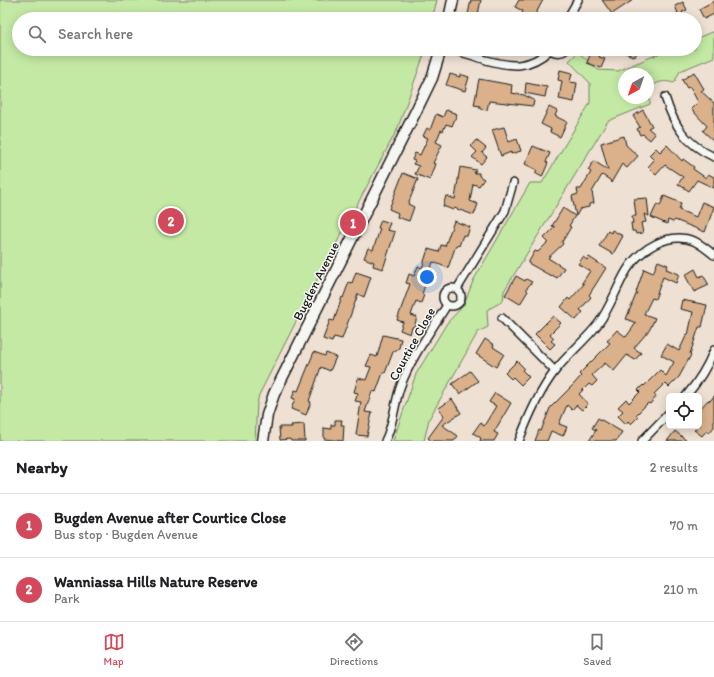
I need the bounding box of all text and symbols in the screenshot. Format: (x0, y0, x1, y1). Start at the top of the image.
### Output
search box (12, 12, 702, 56)
icon: search (26, 23, 48, 45)
text: Search here (58, 25, 133, 43)
north arrow (618, 68, 654, 104)
pin: 2 (158, 206, 184, 236)
pin: 1 (340, 208, 366, 238)
street label: Bugden Avenue (290, 239, 342, 323)
your location (417, 267, 437, 287)
street label: Courtice Close (386, 305, 438, 383)
map controls (666, 393, 702, 429)
button: locate (666, 393, 702, 429)
text: Nearby (16, 457, 68, 477)
text: 2 results (650, 460, 698, 475)
text: Bugden Avenue after Courtice Close (54, 509, 286, 527)
text: 1 (26, 518, 32, 533)
text: 70 m (670, 518, 698, 533)
text: Bus stop · Bugden Avenue (54, 527, 198, 542)
text: Wanniassa Hills Nature Reserve (54, 573, 258, 591)
text: 2 (26, 582, 32, 597)
text: 210 m (663, 582, 698, 597)
text: Park (54, 591, 80, 606)
tab: Map (103, 631, 125, 668)
tab: Directions (330, 631, 378, 668)
tab: Saved (583, 631, 611, 668)

